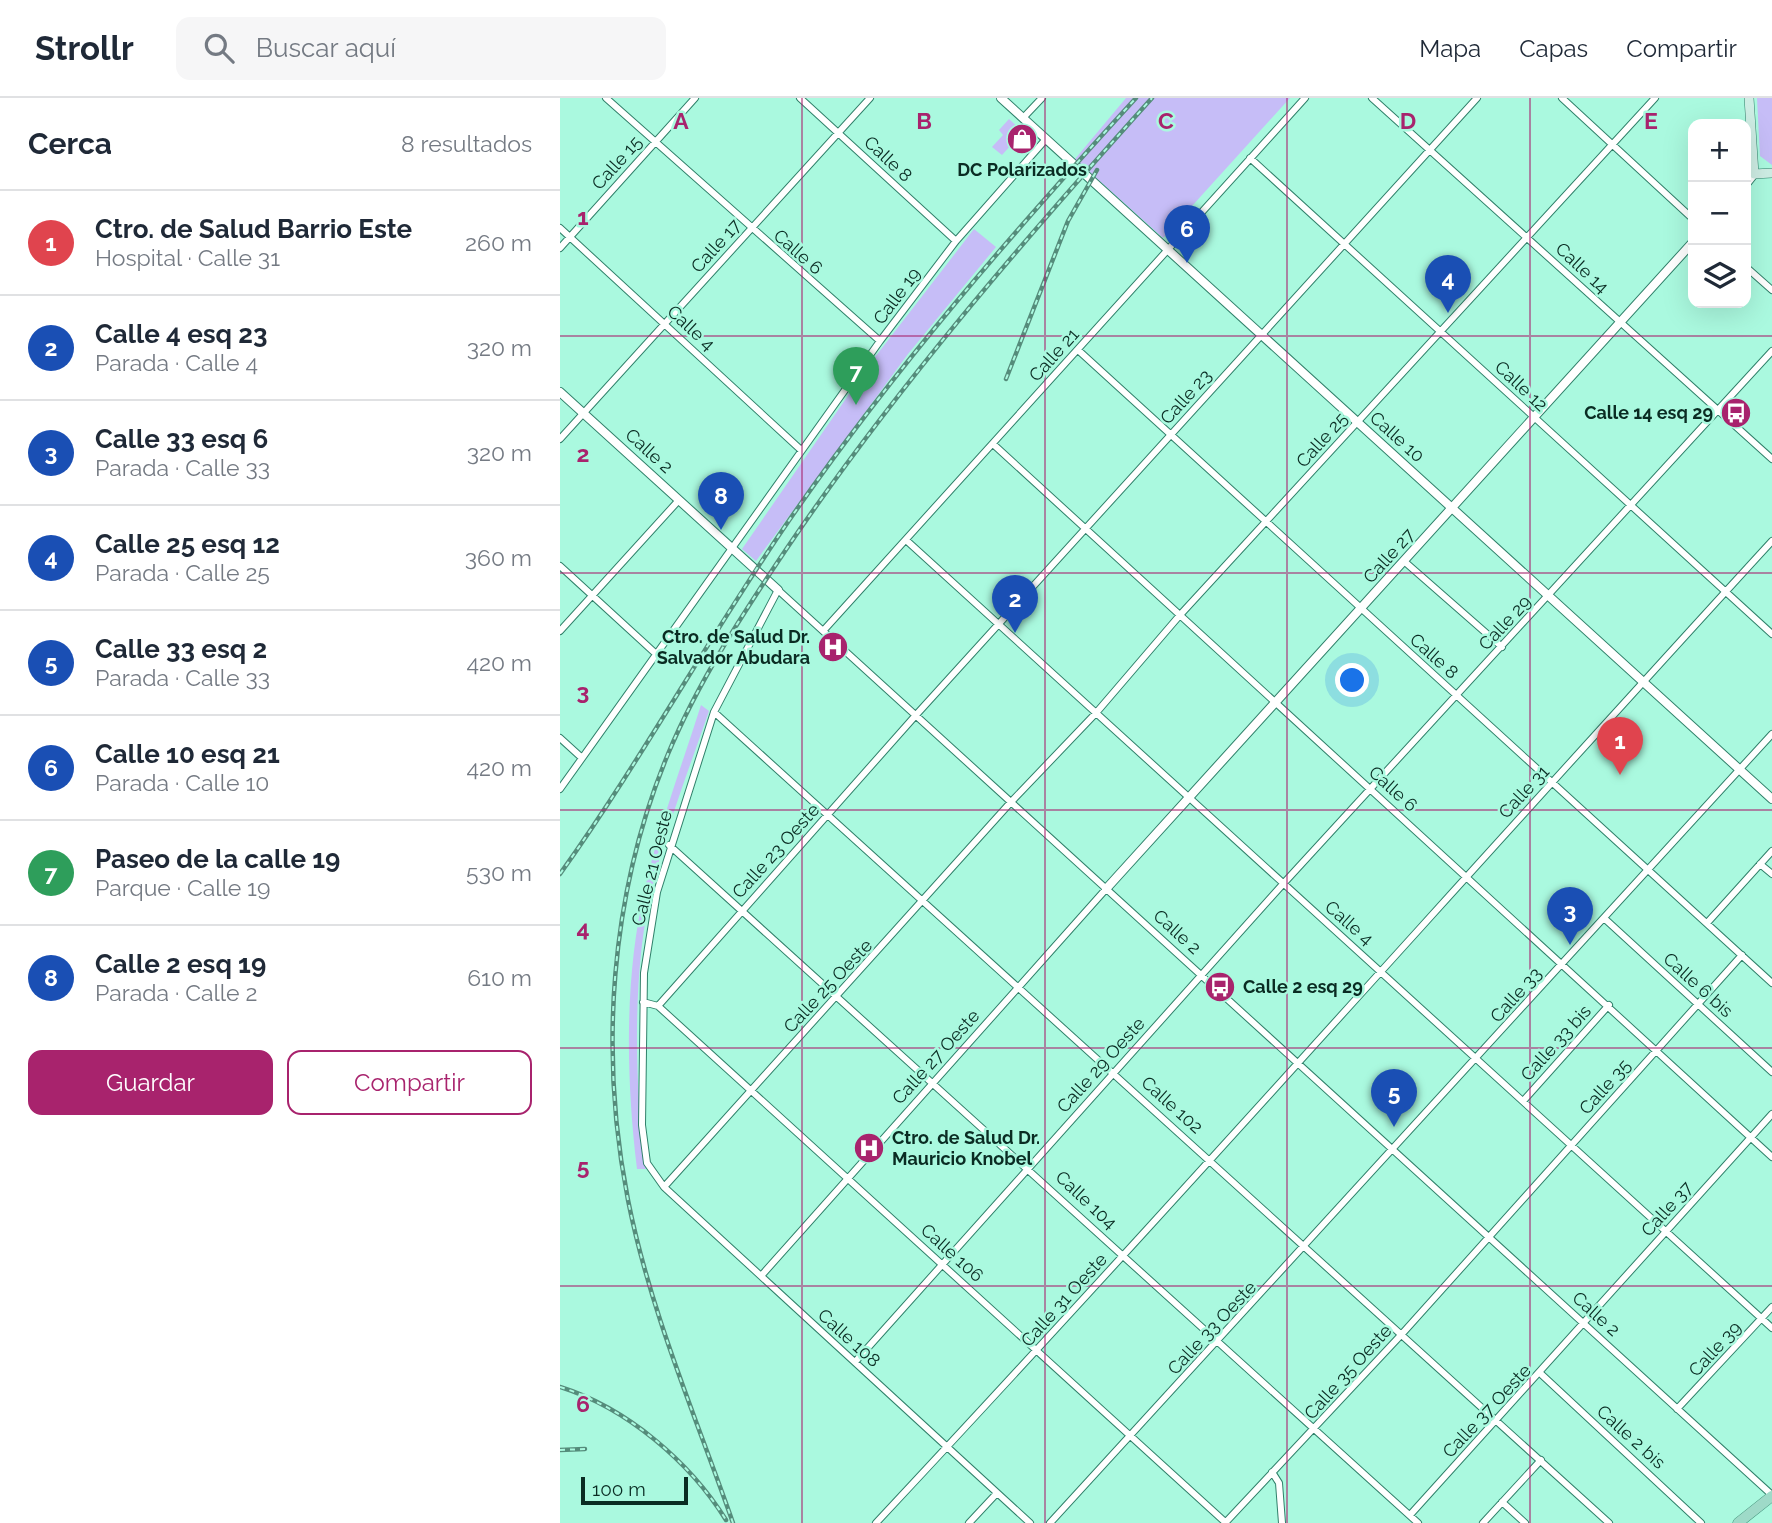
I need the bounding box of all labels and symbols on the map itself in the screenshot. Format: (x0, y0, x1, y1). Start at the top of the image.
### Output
text: A (673, 107, 689, 134)
text: B (916, 107, 932, 134)
text: C (1158, 107, 1174, 134)
text: D (1400, 107, 1416, 134)
text: E (1644, 107, 1658, 134)
shop icon: DC Polarizados (1005, 122, 1039, 156)
street label: Calle 15 (587, 131, 646, 194)
street label: Calle 8 (860, 131, 917, 186)
place label: DC Polarizados (957, 159, 1087, 180)
text: 1 (577, 203, 589, 230)
pin: 6 (1164, 205, 1210, 263)
street label: Calle 17 (686, 214, 745, 277)
street label: Calle 6 (770, 225, 827, 279)
street label: Calle 14 (1552, 238, 1613, 297)
pin: 4 (1425, 255, 1471, 313)
street label: Calle 19 (869, 263, 925, 328)
street label: Calle 4 (663, 301, 719, 355)
street label: Calle 21 (1024, 324, 1083, 386)
pin: 7 (833, 347, 879, 405)
street label: Calle 12 (1491, 356, 1552, 415)
street label: Calle 23 (1156, 365, 1216, 428)
bus stop icon: Calle 14 esq 29 (1719, 396, 1753, 430)
place label: Calle 14 esq 29 (1584, 402, 1713, 423)
street label: Calle 10 (1366, 407, 1429, 466)
street label: Calle 25 (1292, 408, 1352, 471)
street label: Calle 2 (621, 424, 677, 477)
text: 2 (577, 440, 589, 467)
pin: 8 (698, 472, 744, 530)
street label: Calle 27 (1359, 524, 1419, 587)
pin: 2 (992, 575, 1038, 633)
street label: Calle 29 (1474, 591, 1535, 654)
place label: Ctro. de Salud Dr. Salvador Abudara (657, 626, 810, 668)
street label: Calle 8 (1406, 628, 1463, 683)
hospital icon: Ctro. de Salud Dr. Salvador Abudara (816, 630, 850, 664)
your location (1335, 663, 1369, 697)
text: 3 (577, 678, 589, 705)
pin: 1 (1597, 717, 1643, 775)
street label: Calle 6 (1365, 761, 1422, 816)
street label: Calle 31 (1494, 761, 1553, 822)
street label: Calle 23 Oeste (728, 799, 824, 902)
street label: Calle 21 Oeste (627, 808, 676, 928)
pin: 3 (1547, 887, 1593, 945)
street label: Calle 4 (1321, 896, 1378, 949)
street label: Calle 2 (1149, 905, 1205, 958)
text: 4 (576, 915, 590, 942)
street label: Calle 25 Oeste (779, 934, 877, 1037)
street label: Calle 6 bis (1659, 948, 1738, 1021)
street label: Calle 33 (1486, 963, 1546, 1026)
bus stop icon: Calle 2 esq 29 (1203, 970, 1237, 1004)
place label: Calle 2 esq 29 (1243, 976, 1363, 997)
street label: Calle 33 bis (1516, 1000, 1595, 1085)
street label: Calle 27 Oeste (888, 1005, 984, 1108)
street label: Calle 29 Oeste (1052, 1012, 1149, 1117)
street label: Calle 35 (1575, 1055, 1635, 1118)
pin: 5 (1371, 1069, 1417, 1127)
street label: Calle 102 (1137, 1072, 1207, 1138)
place label: Ctro. de Salud Dr. Mauricio Knobel (892, 1127, 1040, 1169)
hospital icon: Ctro. de Salud Dr. Mauricio Knobel (852, 1131, 886, 1165)
text: 5 (577, 1153, 590, 1180)
street label: Calle 104 (1052, 1166, 1121, 1233)
street label: Calle 37 (1637, 1177, 1697, 1240)
street label: Calle 106 (917, 1219, 988, 1286)
street label: Calle 31 Oeste (1016, 1248, 1111, 1351)
street label: Calle 33 Oeste (1163, 1276, 1261, 1379)
street label: Calle 2 (1568, 1287, 1624, 1340)
street label: Calle 108 (814, 1304, 885, 1371)
street label: Calle 39 (1684, 1317, 1745, 1380)
street label: Calle 35 Oeste (1300, 1320, 1396, 1423)
street label: Calle 37 Oeste (1438, 1359, 1536, 1462)
text: 6 (576, 1390, 590, 1417)
street label: Calle 2 bis (1593, 1400, 1670, 1473)
scale bar (581, 1474, 688, 1506)

